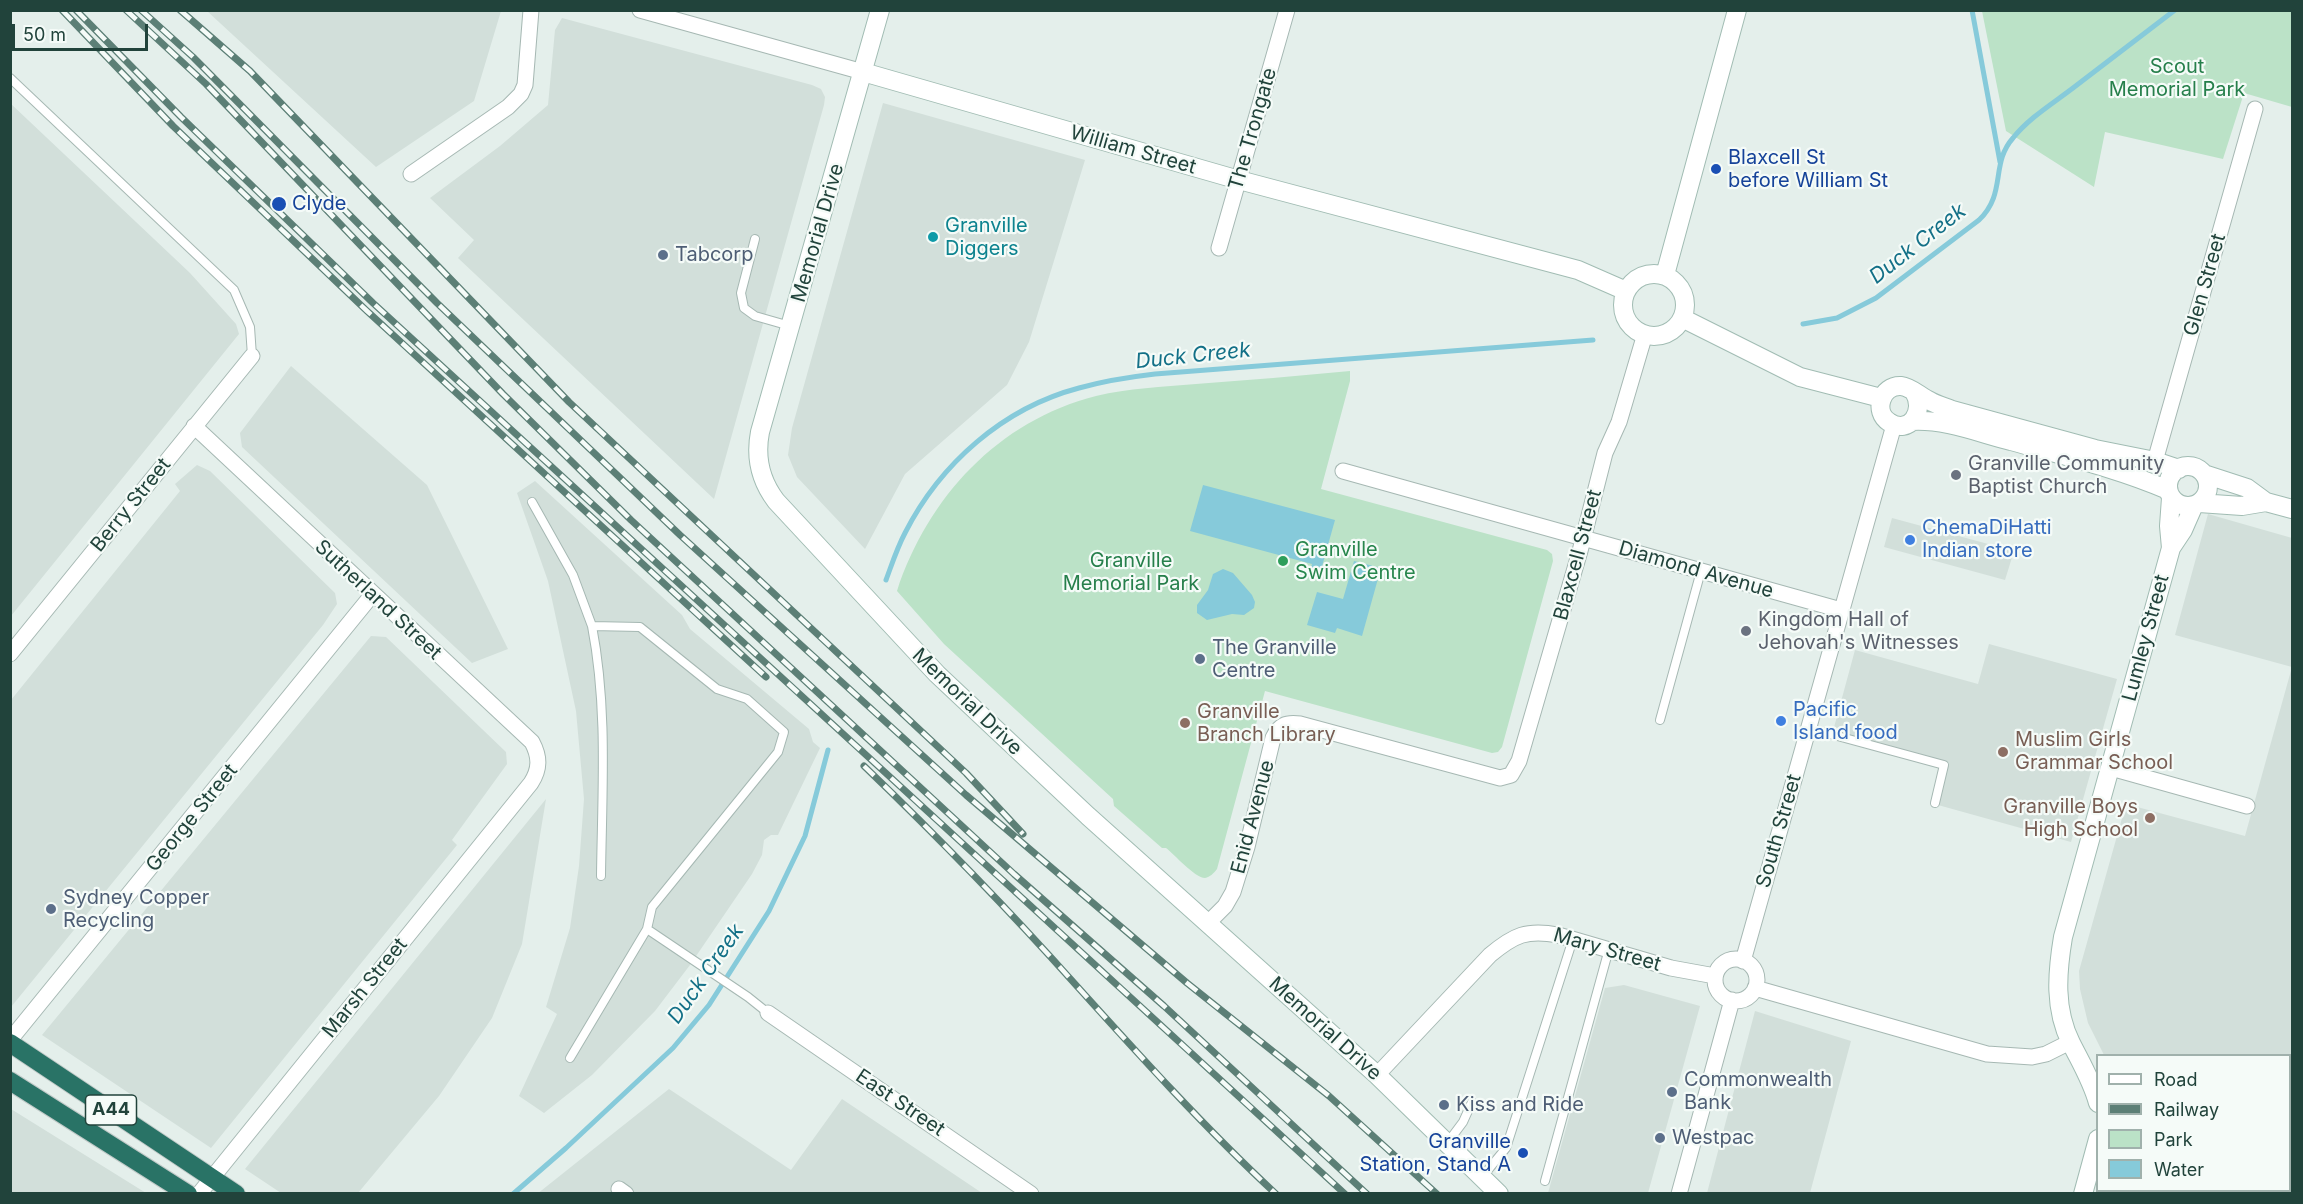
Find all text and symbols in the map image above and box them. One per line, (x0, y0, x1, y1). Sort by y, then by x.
scale bar (15, 12, 152, 50)
text: 50 m (23, 24, 66, 45)
park label: Scout Memorial Park (2109, 55, 2245, 102)
street label: The Trongate (1224, 65, 1282, 193)
street label: William Street (1067, 121, 1199, 179)
place label: Blaxcell St before William St (1728, 146, 1888, 193)
street label: Memorial Drive (787, 161, 849, 305)
marker: Blaxcell St before William St (1709, 162, 1723, 176)
place label: Clyde (292, 192, 346, 216)
marker: Clyde (270, 195, 288, 213)
water label: Duck Creek (1865, 198, 1971, 290)
place label: Granville Diggers (945, 214, 1028, 261)
marker: Granville Diggers (926, 230, 940, 244)
street label: Glen Street (2179, 231, 2231, 339)
place label: Tabcorp (675, 243, 753, 267)
marker: Tabcorp (656, 248, 670, 262)
water label: Duck Creek (1134, 337, 1252, 375)
place label: Granville Community Baptist Church (1968, 452, 2165, 499)
street label: Berry Street (86, 453, 176, 557)
marker: Granville Community Baptist Church (1949, 468, 1963, 482)
street label: Blaxcell Street (1549, 487, 1607, 623)
place label: ChemaDiHatti Indian store (1922, 516, 2052, 563)
marker: ChemaDiHatti Indian store (1903, 533, 1917, 547)
street label: Sutherland Street (310, 535, 446, 665)
street label: Diamond Avenue (1616, 536, 1776, 604)
place label: Granville Swim Centre (1295, 538, 1416, 585)
park label: Granville Memorial Park (1063, 549, 1199, 596)
marker: Granville Swim Centre (1276, 554, 1290, 568)
street label: Lumley Street (2118, 572, 2174, 704)
place label: Kingdom Hall of Jehovah's Witnesses (1758, 608, 1959, 655)
marker: Kingdom Hall of Jehovah's Witnesses (1739, 624, 1753, 638)
place label: The Granville Centre (1212, 636, 1337, 683)
street label: Memorial Drive (907, 644, 1027, 760)
marker: The Granville Centre (1193, 652, 1207, 666)
place label: Pacific Island food (1793, 698, 1898, 745)
place label: Granville Branch Library (1197, 700, 1336, 747)
marker: Pacific Island food (1774, 714, 1788, 728)
marker: Granville Branch Library (1178, 716, 1192, 730)
place label: Muslim Girls Grammar School (2015, 728, 2173, 775)
marker: Muslim Girls Grammar School (1996, 745, 2010, 759)
street label: Enid Avenue (1226, 757, 1280, 877)
street label: George Street (141, 759, 243, 877)
street label: South Street (1751, 771, 1807, 891)
place label: Granville Boys High School (2003, 795, 2138, 842)
marker: Granville Boys High School (2143, 811, 2157, 825)
place label: Sydney Copper Recycling (63, 886, 209, 933)
marker: Sydney Copper Recycling (44, 902, 58, 916)
water label: Duck Creek (663, 919, 749, 1029)
street label: Mary Street (1551, 923, 1663, 977)
street label: Marsh Street (318, 933, 412, 1043)
street label: Memorial Drive (1264, 972, 1386, 1086)
legend (2096, 1054, 2291, 1192)
street label: East Street (851, 1064, 949, 1142)
place label: Commonwealth Bank (1684, 1068, 1832, 1115)
text: Road (2154, 1069, 2197, 1090)
marker: Commonwealth Bank (1665, 1085, 1679, 1099)
place label: Kiss and Ride (1456, 1093, 1584, 1117)
road number: A44 (86, 1095, 136, 1125)
marker: Kiss and Ride (1437, 1098, 1451, 1112)
text: Railway (2154, 1099, 2219, 1120)
place label: Westpac (1672, 1126, 1755, 1150)
text: Park (2154, 1129, 2193, 1150)
place label: Granville Station, Stand A (1360, 1130, 1511, 1177)
marker: Westpac (1653, 1131, 1667, 1145)
marker: Granville Station, Stand A (1516, 1146, 1530, 1160)
text: Water (2154, 1159, 2204, 1180)

